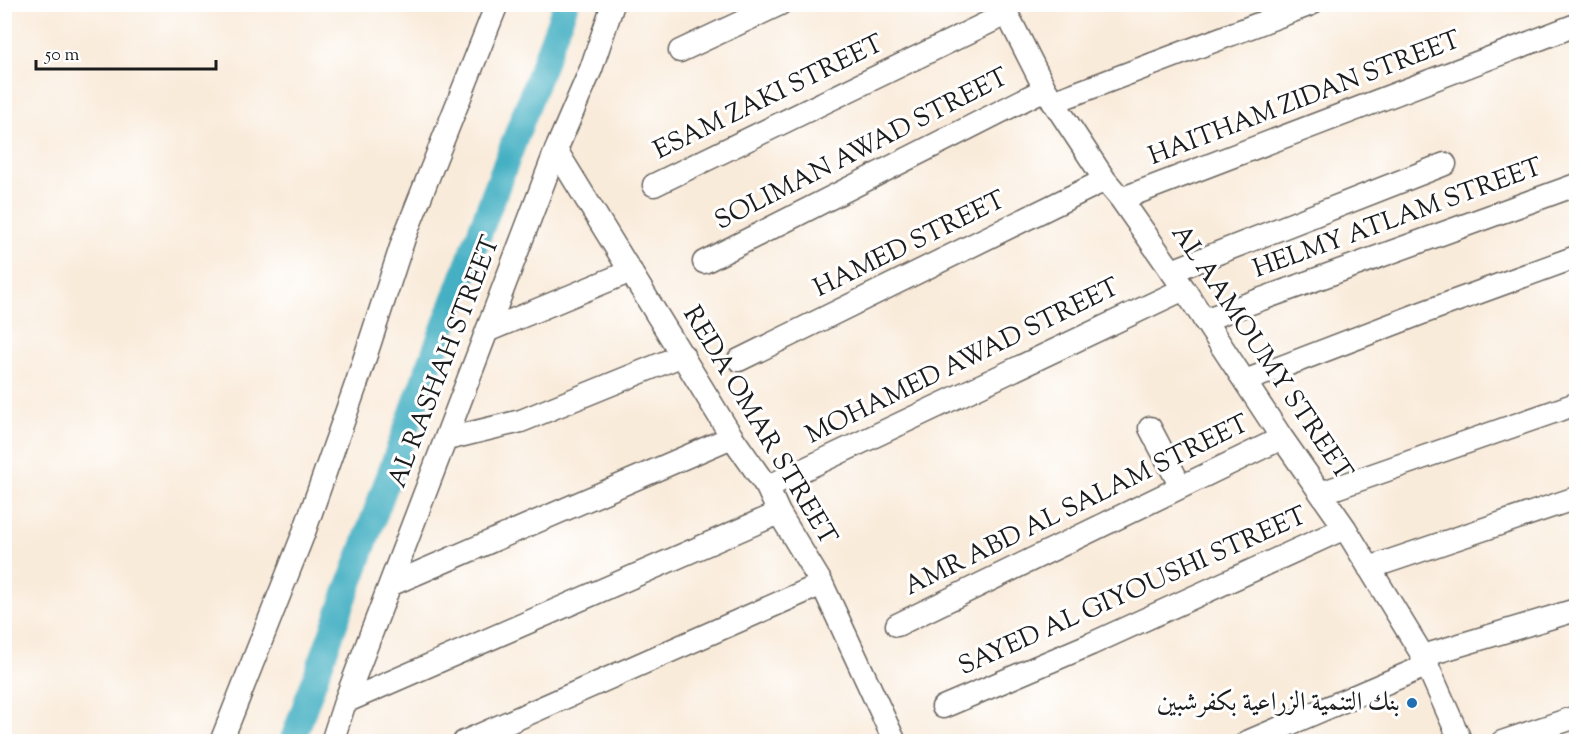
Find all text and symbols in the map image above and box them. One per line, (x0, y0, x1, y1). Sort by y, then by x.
street label: HAITHAM ZIDAN STREET (1144, 22, 1466, 176)
street label: ESAM ZAKI STREET (648, 26, 890, 170)
scale bar (36, 33, 216, 71)
text: 50 m (44, 43, 80, 69)
street label: SOLIMAN AWAD STREET (709, 60, 1015, 240)
street label: HELMY ATLAM STREET (1248, 149, 1548, 289)
street label: HAMED STREET (808, 182, 1012, 308)
street label: AL AAMOUMY STREET (1161, 218, 1361, 488)
street label: AL RASHAH STREET (380, 231, 510, 493)
street label: MOHAMED AWAD STREET (800, 270, 1126, 454)
street label: REDA OMAR STREET (673, 299, 845, 553)
street label: AMR ABD AL SALAM STREET (898, 406, 1256, 606)
street label: SAYED AL GIYOUSHI STREET (953, 498, 1313, 686)
place label: بنك التنمية الزراعية بكفرشبين (1157, 685, 1400, 722)
marker: بنك التنمية الزراعية بكفرشبين (1405, 696, 1419, 710)

